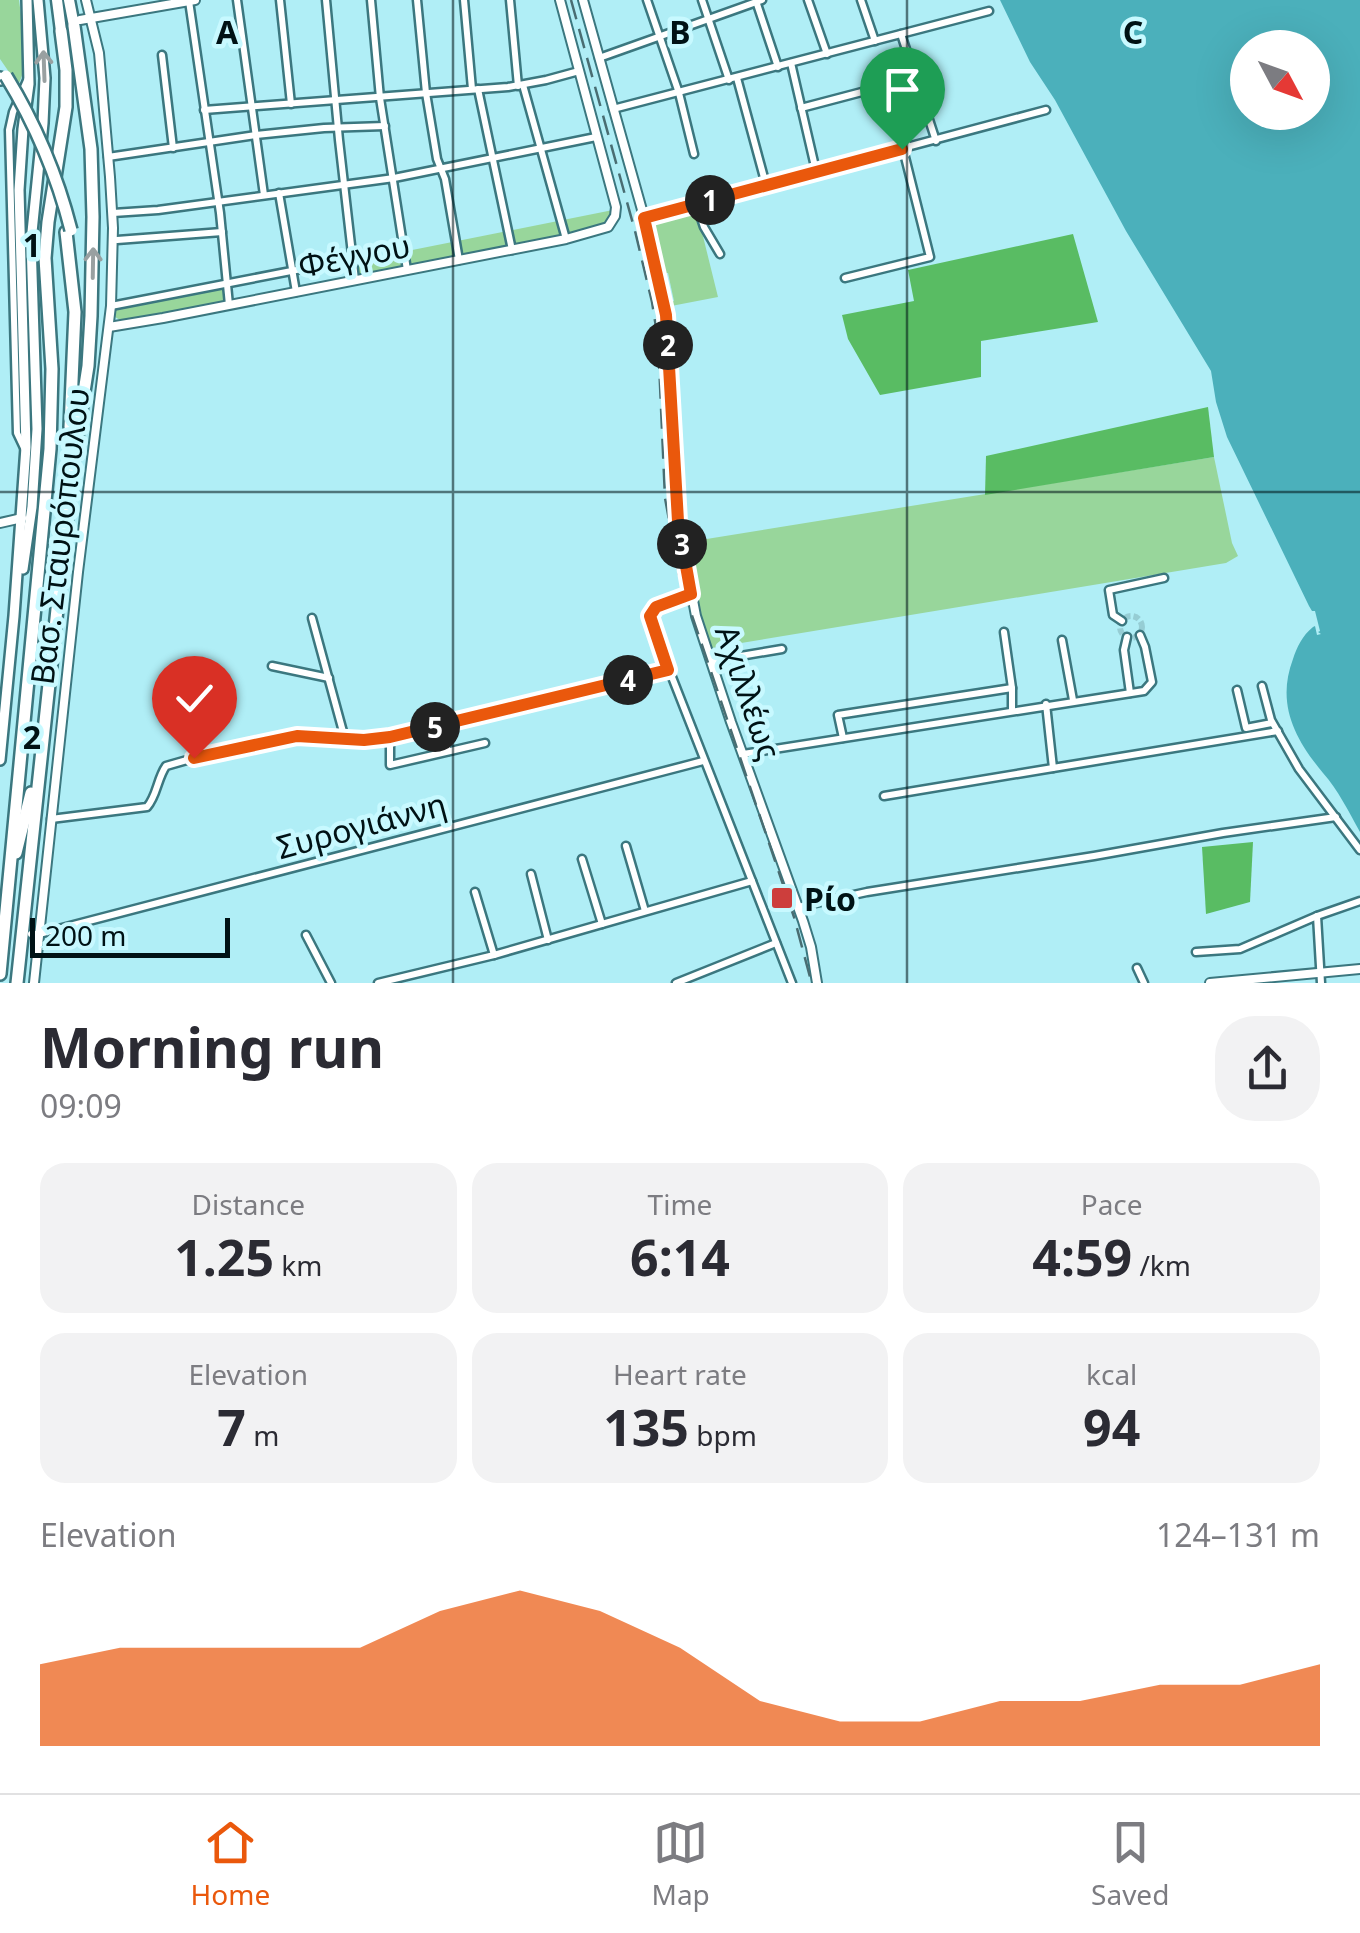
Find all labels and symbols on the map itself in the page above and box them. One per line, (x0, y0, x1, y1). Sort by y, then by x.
text: A (216, 10, 239, 53)
text: B (669, 10, 691, 53)
text: C (1123, 10, 1143, 53)
north arrow (1230, 30, 1330, 130)
pin (860, 47, 945, 150)
one-way arrow (35, 51, 54, 83)
pin: 1 (685, 175, 735, 225)
text: 1 (23, 223, 41, 266)
street label: Φέγγου (294, 223, 414, 287)
one-way arrow (84, 248, 102, 280)
pin: 2 (643, 320, 693, 370)
street label: Βασ. Σταυρόπουλου (19, 385, 99, 687)
pin: 3 (657, 519, 707, 569)
street label: Αχιλλέως (706, 619, 792, 765)
pin: 4 (603, 655, 653, 705)
pin (152, 656, 237, 759)
pin: 5 (410, 702, 460, 752)
text: 2 (23, 715, 41, 758)
street label: Συρογιάννη (271, 782, 451, 868)
place label: Ρίο (804, 877, 856, 920)
marker: Ρίο (769, 885, 795, 911)
scale bar (30, 913, 230, 958)

